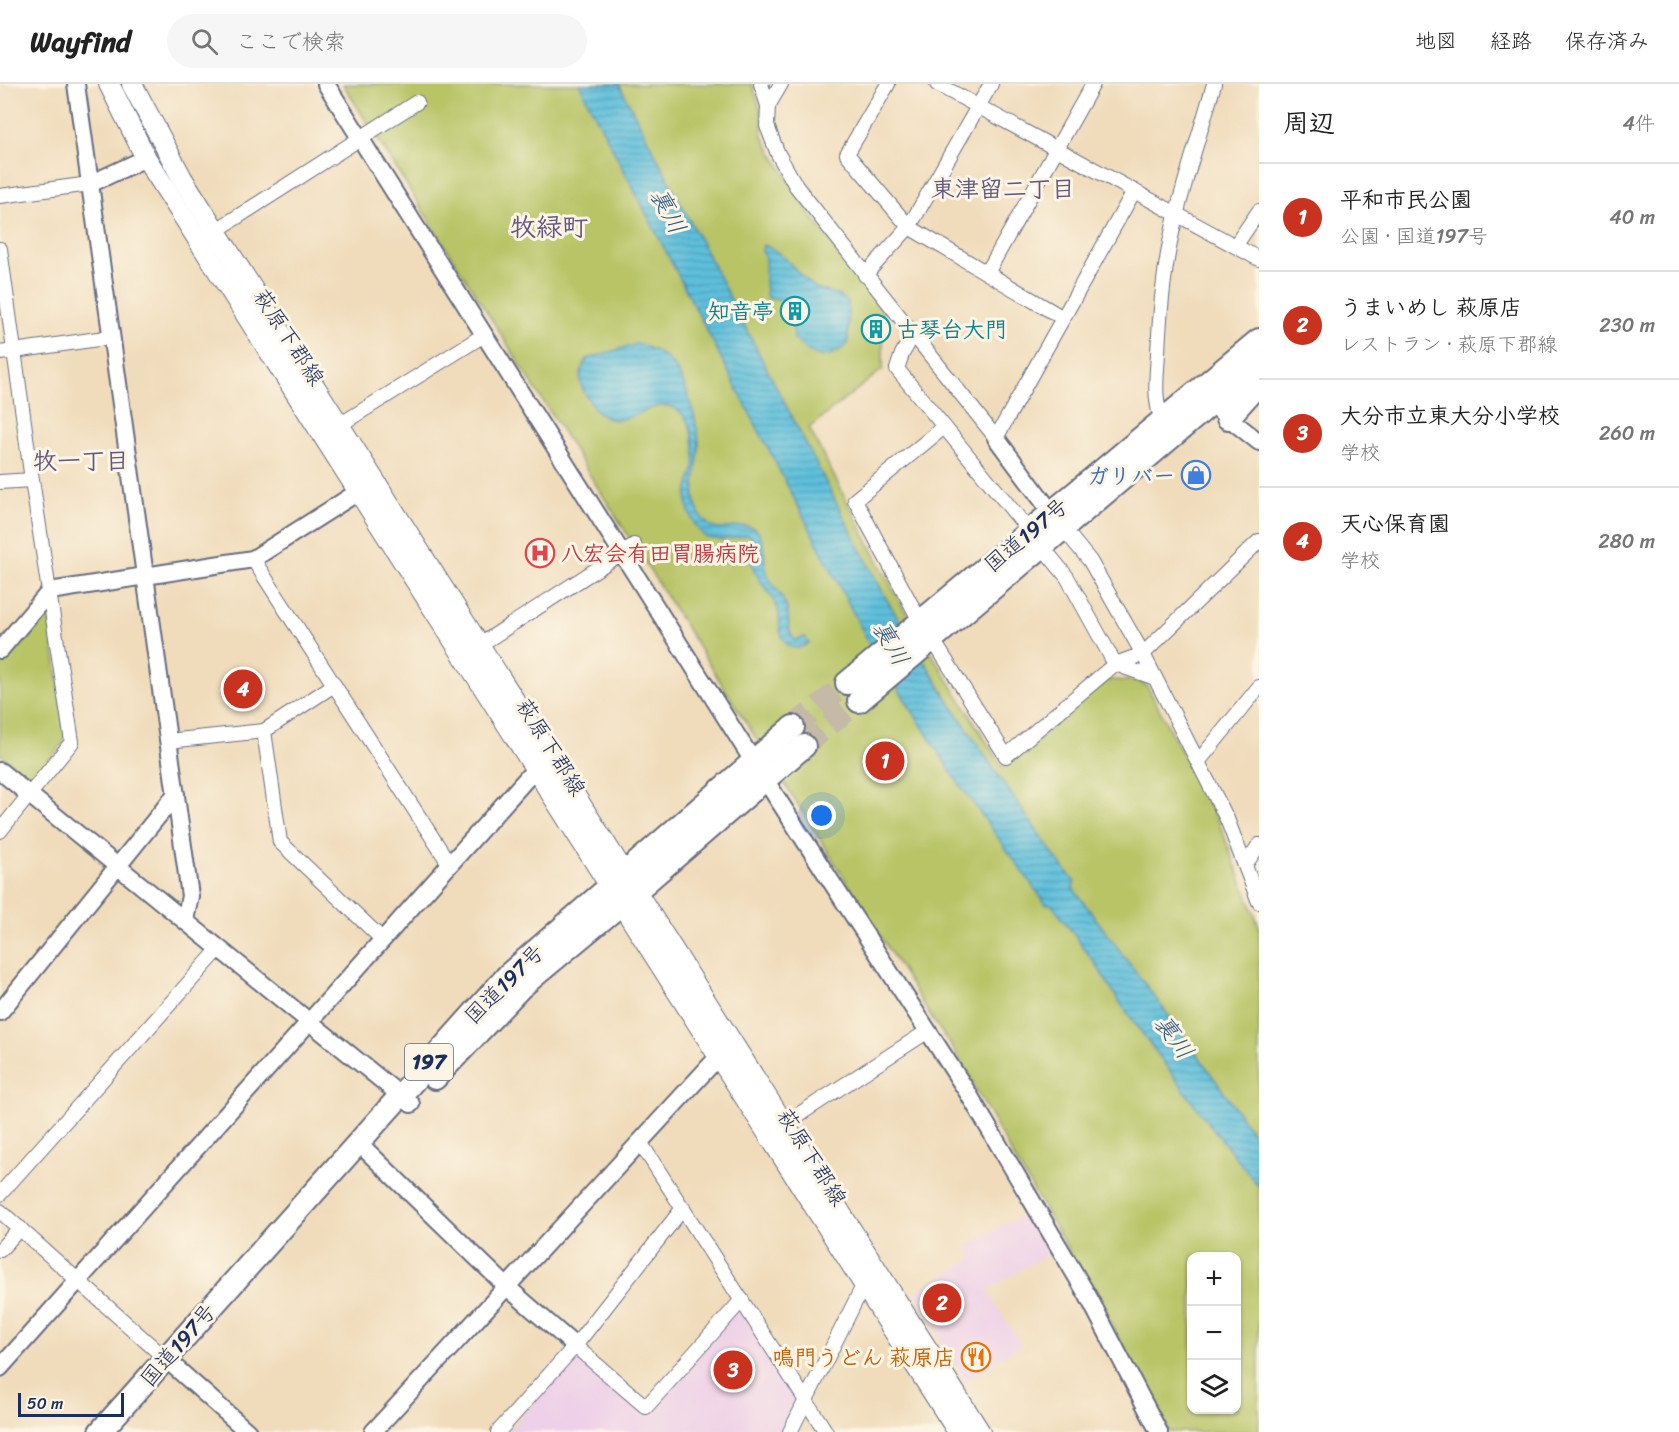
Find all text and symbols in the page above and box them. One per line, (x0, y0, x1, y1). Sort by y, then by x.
search box (167, 14, 587, 68)
text: Wayfind (30, 17, 131, 66)
text: ここで検索 (236, 22, 346, 61)
text: 地図 (1415, 22, 1457, 60)
text: 経路 (1490, 22, 1532, 60)
text: 保存済み (1565, 22, 1649, 60)
icon: search (188, 25, 221, 58)
text: 周辺 (1283, 100, 1335, 146)
text: 4件 (1623, 106, 1655, 141)
district label: 東津留二丁目 (931, 168, 1075, 210)
water label: 裏川 (638, 180, 698, 242)
text: 平和市民公園 (1340, 180, 1472, 219)
text: 1 (1298, 200, 1307, 235)
text: 40 m (1609, 200, 1655, 235)
district label: 牧緑町 (510, 204, 588, 250)
text: 公園 · 国道197号 (1340, 219, 1488, 254)
street label: 萩原下郡線 (243, 280, 335, 394)
text: うまいめし 萩原店 (1340, 288, 1522, 327)
place label: 知音亭 (708, 292, 774, 331)
building icon: 知音亭 (779, 295, 811, 327)
text: 2 (1297, 308, 1308, 343)
text: 230 m (1599, 308, 1655, 343)
place label: 古琴台大門 (897, 310, 1007, 349)
building icon: 古琴台大門 (860, 313, 892, 345)
text: レストラン · 萩原下郡線 (1340, 327, 1557, 362)
text: 大分市立東大分小学校 (1340, 396, 1560, 435)
text: 3 (1297, 416, 1308, 451)
text: 260 m (1599, 416, 1655, 451)
text: 学校 (1340, 435, 1380, 470)
district label: 牧一丁目 (33, 440, 129, 482)
place label: ガリバー (1087, 456, 1175, 495)
shop icon: ガリバー (1180, 459, 1212, 491)
street label: 国道197号 (975, 487, 1077, 583)
text: 天心保育園 (1340, 504, 1450, 543)
text: 4 (1296, 524, 1309, 559)
text: 280 m (1598, 524, 1655, 559)
place label: 八宏会有田胃腸病院 (561, 534, 759, 573)
hospital icon: 八宏会有田胃腸病院 (524, 537, 556, 569)
text: 学校 (1340, 543, 1380, 578)
water label: 裏川 (861, 612, 921, 674)
pin: 4 (224, 666, 262, 712)
street label: 萩原下郡線 (505, 690, 597, 804)
pin: 1 (866, 738, 904, 784)
your location (807, 801, 836, 830)
street label: 国道197号 (454, 934, 554, 1034)
water label: 裏川 (1143, 1005, 1205, 1069)
road number: 197 (405, 1044, 453, 1080)
street label: 萩原下郡線 (766, 1100, 858, 1214)
map controls (1187, 1252, 1241, 1414)
button: + (1187, 1252, 1241, 1306)
pin: 2 (922, 1280, 962, 1326)
street label: 国道197号 (130, 1294, 226, 1396)
button: − (1187, 1306, 1241, 1360)
place label: 鳴門うどん 萩原店 (772, 1338, 955, 1377)
restaurant icon: 鳴門うどん 萩原店 (960, 1341, 992, 1373)
pin: 3 (714, 1348, 752, 1392)
button: layers (1187, 1360, 1241, 1414)
text: 50 m (27, 1389, 63, 1418)
scale bar (18, 1390, 124, 1418)

